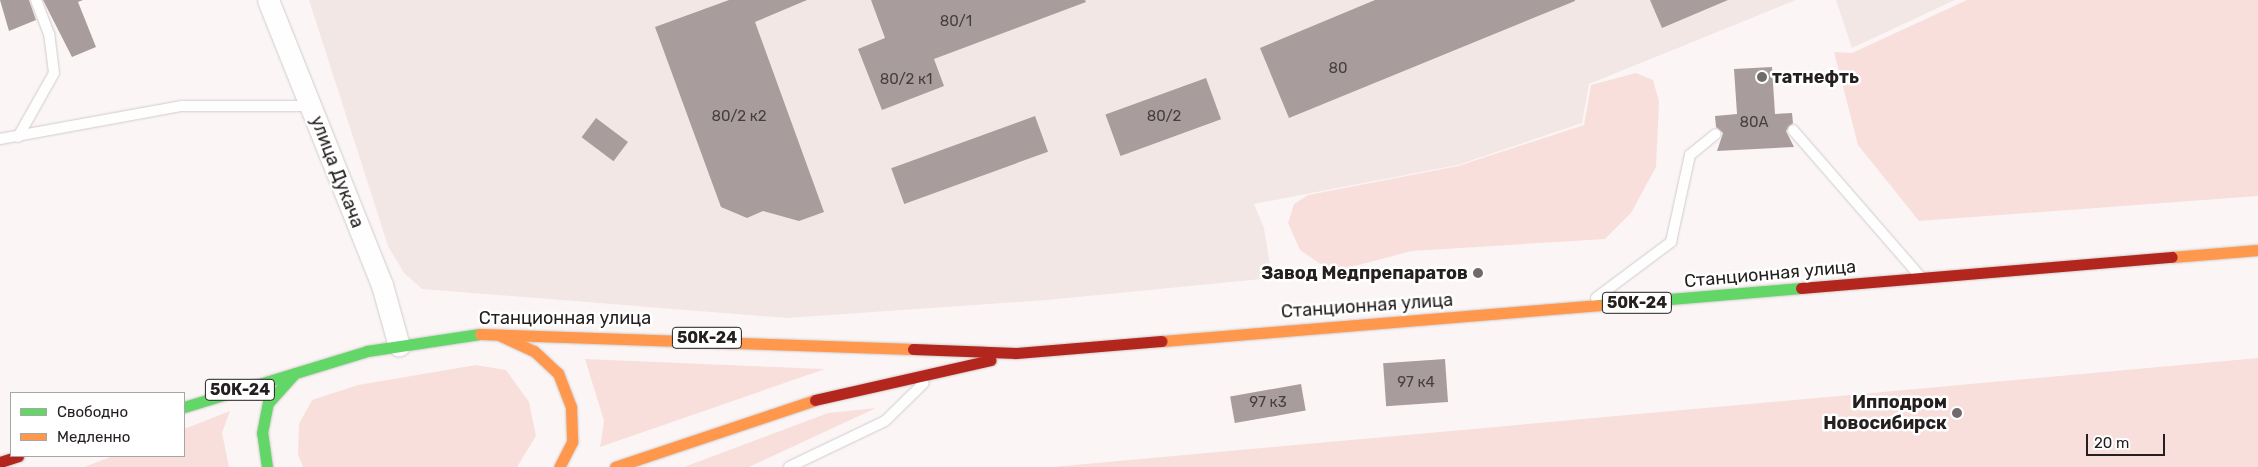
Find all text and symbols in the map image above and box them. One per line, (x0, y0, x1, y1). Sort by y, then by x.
house number: 80/1 (940, 13, 972, 31)
house number: 80 (1328, 60, 1348, 78)
place label: татнефть (1772, 66, 1859, 88)
house number: 80/2 к1 (880, 71, 932, 89)
marker: татнефть (1756, 71, 1768, 83)
house number: 80/2 к2 (711, 108, 767, 126)
house number: 80/2 (1147, 108, 1181, 126)
street label: улица Дукача (306, 113, 368, 231)
house number: 80А (1739, 114, 1769, 132)
street label: Станционная улица (1683, 256, 1857, 292)
place label: Завод Медпрепаратов (1261, 262, 1468, 284)
marker: Завод Медпрепаратов (1472, 267, 1484, 279)
street label: Станционная улица (1280, 289, 1454, 323)
road number: 50К-24 (1601, 290, 1673, 316)
street label: Станционная улица (479, 307, 651, 329)
road number: 50К-24 (671, 324, 743, 352)
house number: 97 к4 (1397, 374, 1435, 392)
road number: 50К-24 (204, 376, 276, 404)
legend (10, 392, 185, 457)
place label: Ипподром Новосибирск (1823, 392, 1947, 434)
house number: 97 к3 (1249, 394, 1287, 412)
text: Свободно (57, 403, 128, 421)
marker: Ипподром Новосибирск (1951, 407, 1963, 419)
scale bar (2088, 424, 2167, 456)
text: Медленно (57, 428, 130, 446)
text: 20 m (2094, 434, 2129, 452)

